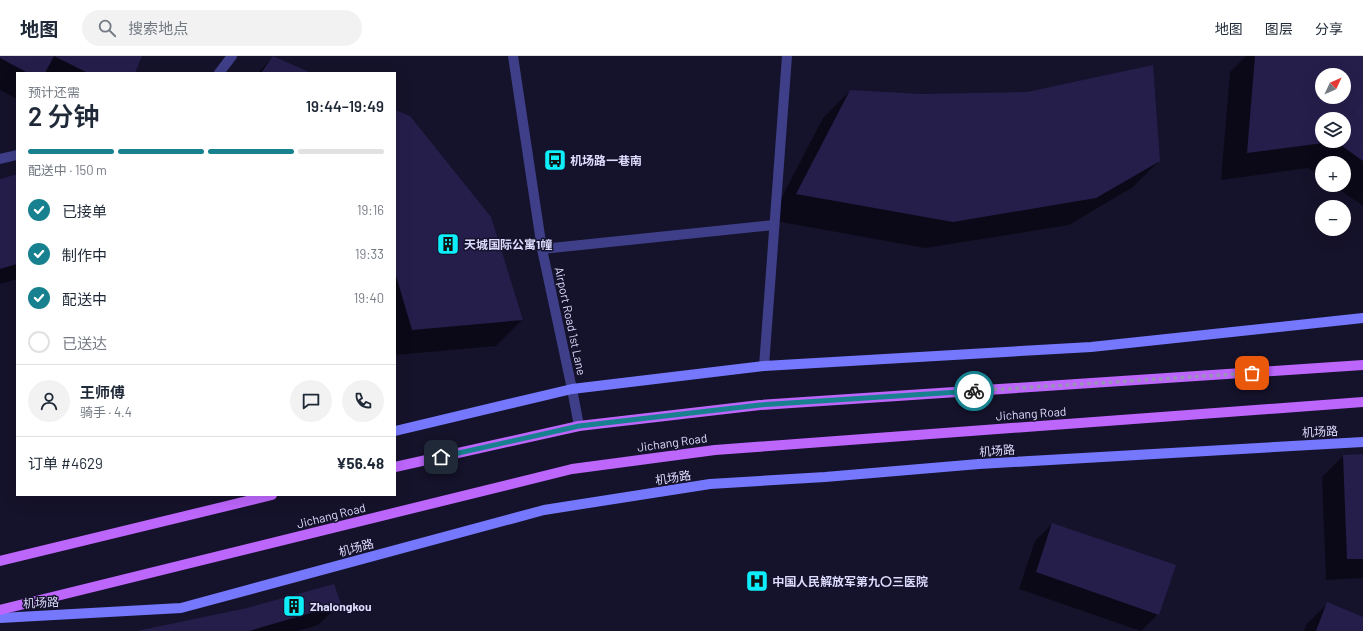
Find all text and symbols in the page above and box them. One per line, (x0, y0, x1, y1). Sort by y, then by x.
search box (82, 10, 362, 46)
text: 地图 (20, 17, 58, 40)
icon: search (96, 17, 118, 39)
text: 搜索地点 (128, 19, 188, 37)
text: 地图 (1215, 20, 1243, 37)
text: 图层 (1265, 20, 1293, 37)
text: 分享 (1315, 20, 1343, 37)
north arrow (1315, 68, 1351, 104)
map controls (1315, 68, 1351, 236)
text: 预计还需 (28, 84, 80, 100)
text: 19:44–19:49 (306, 97, 384, 115)
text: 2 分钟 (28, 100, 100, 131)
button: layers (1315, 112, 1351, 148)
bus stop icon: 机场路一巷南 (542, 147, 568, 173)
place label: 机场路一巷南 (570, 153, 642, 167)
button: + (1315, 156, 1351, 192)
text: 配送中 · 150 m (28, 162, 107, 178)
icon: check (28, 199, 50, 221)
button: − (1315, 200, 1351, 236)
text: 已接单 (62, 202, 107, 220)
text: 19:16 (357, 202, 384, 218)
building icon: 天城国际公寓1幢 (435, 231, 461, 257)
place label: 天城国际公寓1幢 (464, 237, 552, 251)
icon: check (28, 243, 50, 265)
text: 制作中 (62, 246, 107, 264)
text: 19:33 (355, 246, 384, 262)
street label: Airport Road 1st Lane (553, 266, 589, 376)
icon: check (28, 287, 50, 309)
text: 配送中 (62, 290, 107, 308)
text: 19:40 (354, 290, 384, 306)
text: 已送达 (62, 334, 107, 352)
pin (1235, 356, 1269, 390)
icon: bag (1241, 362, 1263, 384)
courier (954, 371, 994, 411)
button: person (28, 380, 70, 422)
button: chat (290, 380, 332, 422)
button: phone (342, 380, 384, 422)
icon: bike (963, 380, 985, 402)
text: 王师傅 (80, 383, 125, 401)
text: 骑手 · 4.4 (80, 404, 132, 420)
street label: Jichang Road (995, 404, 1067, 422)
street label: 机场路 (1302, 423, 1338, 439)
street label: Jichang Road (636, 430, 708, 454)
pin (424, 440, 458, 474)
street label: 机场路 (979, 442, 1015, 458)
icon: home (430, 446, 452, 468)
text: 订单 #4629 (28, 454, 103, 472)
text: ¥56.48 (336, 454, 384, 472)
street label: 机场路 (654, 467, 692, 487)
street label: Jichang Road (295, 500, 367, 530)
street label: 机场路 (337, 536, 375, 558)
hospital icon: 中国人民解放军第九〇三医院 (744, 568, 770, 594)
place label: 中国人民解放军第九〇三医院 (772, 574, 928, 588)
building icon: Zhalongkou (281, 593, 307, 619)
street label: 机场路 (23, 594, 59, 610)
place label: Zhalongkou (310, 599, 372, 613)

